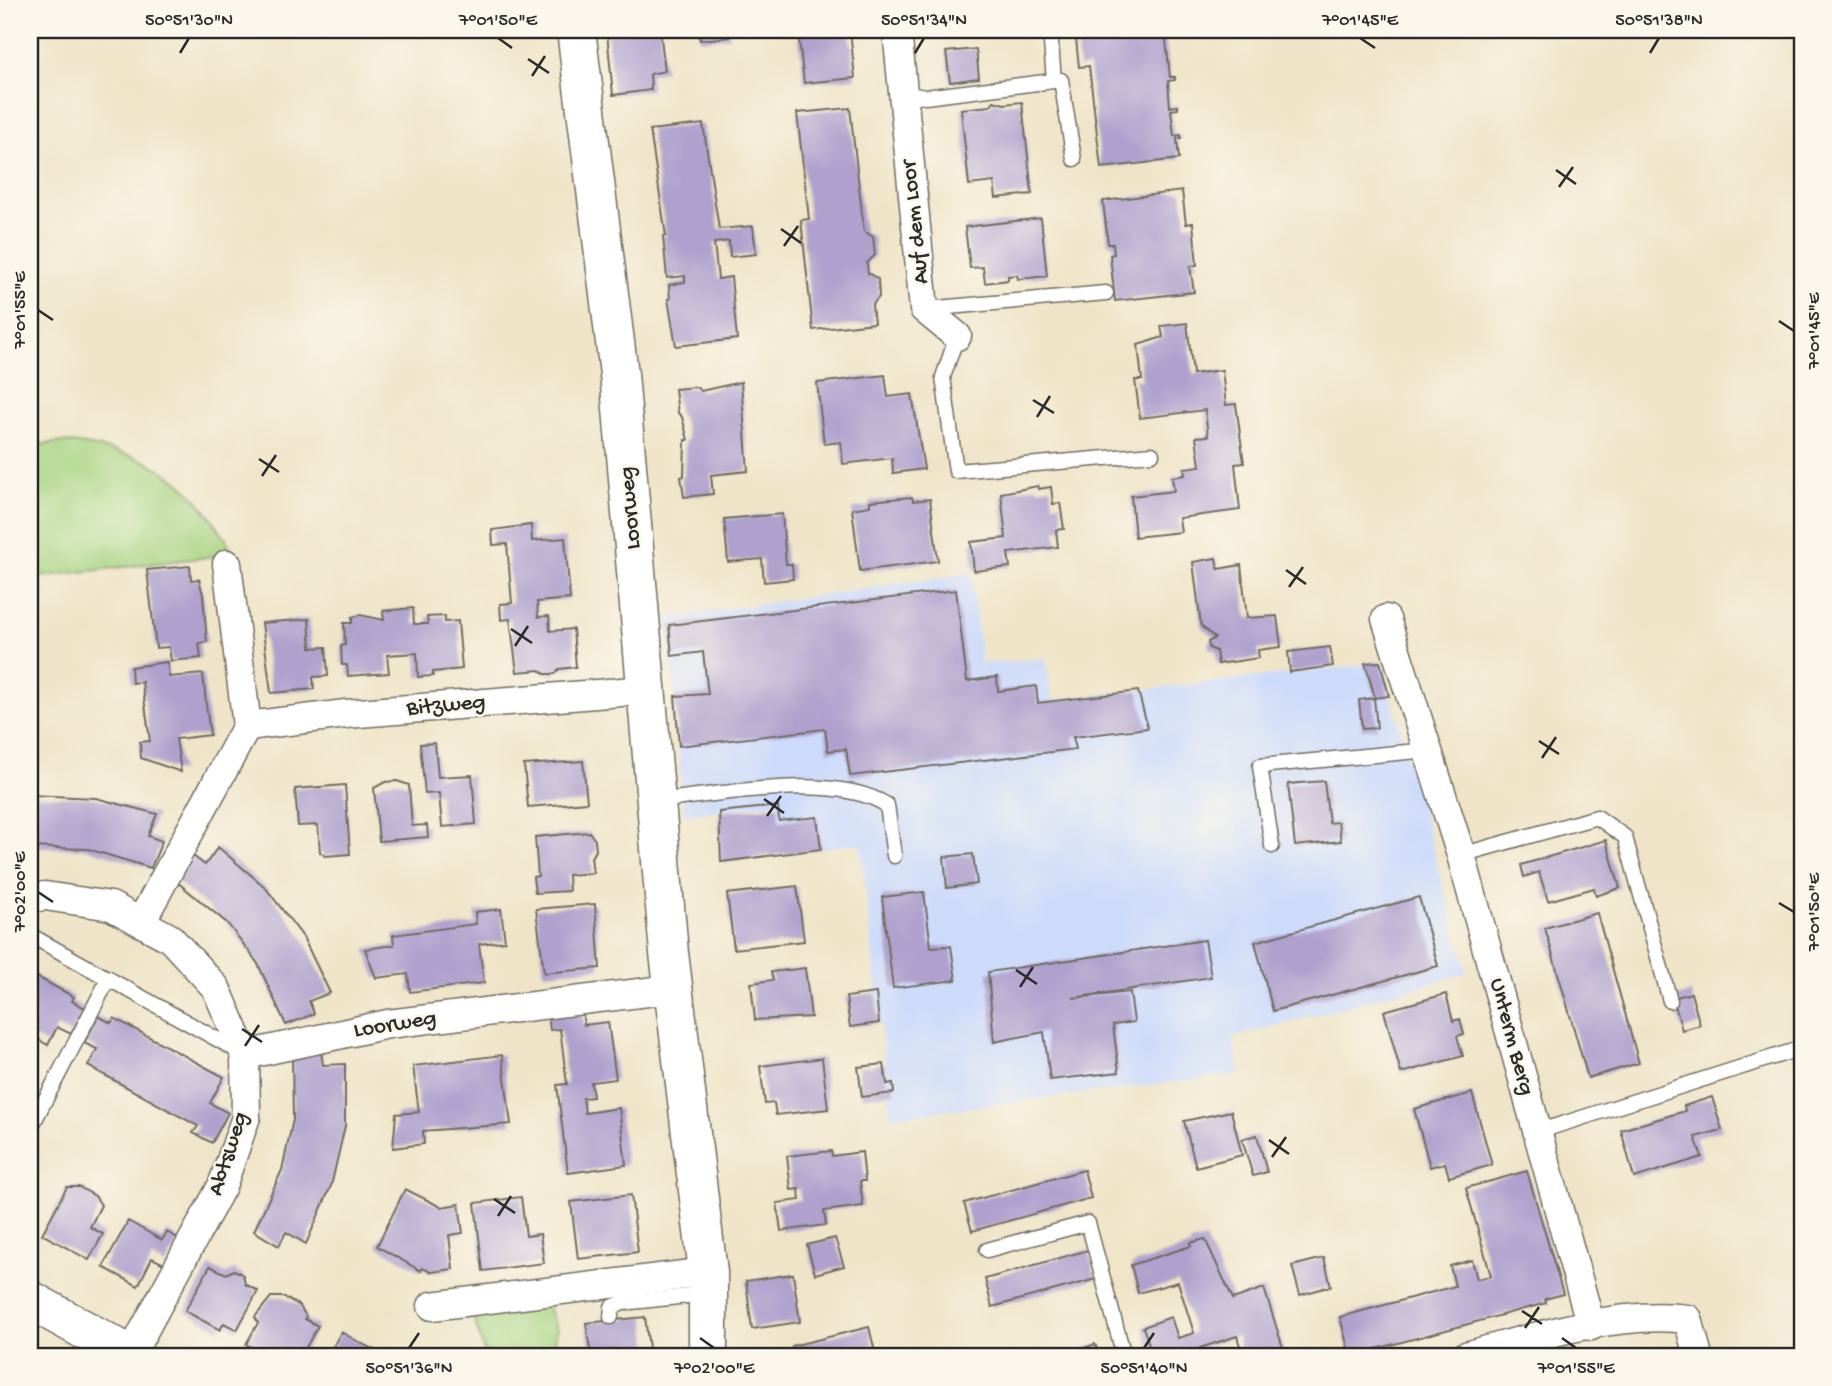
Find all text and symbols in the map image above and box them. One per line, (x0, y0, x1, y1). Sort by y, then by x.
text: 50°51'30"N (145, 11, 233, 32)
text: 7°01'50"E (458, 11, 538, 32)
text: 50°51'34"N (881, 11, 967, 32)
text: 7°01'45"E (1321, 11, 1399, 32)
text: 50°51'38"N (1615, 11, 1703, 32)
street label: Auf dem Loor (896, 157, 936, 285)
text: 7°01'55"E (11, 271, 32, 350)
text: 7°01'45"E (1805, 292, 1826, 370)
street label: Loorweg (614, 465, 648, 551)
street label: Bitzweg (404, 689, 487, 723)
text: 7°02'00"E (11, 851, 32, 933)
text: 7°01'50"E (1805, 872, 1826, 952)
street label: Unterm Berg (1482, 975, 1540, 1099)
street label: Loorweg (352, 1005, 438, 1045)
street label: Abtsweg (203, 1109, 255, 1199)
text: 50°51'36"N (366, 1359, 452, 1380)
text: 7°02'00"E (673, 1359, 755, 1380)
text: 50°51'40"N (1100, 1359, 1188, 1380)
text: 7°01'55"E (1536, 1359, 1615, 1380)

